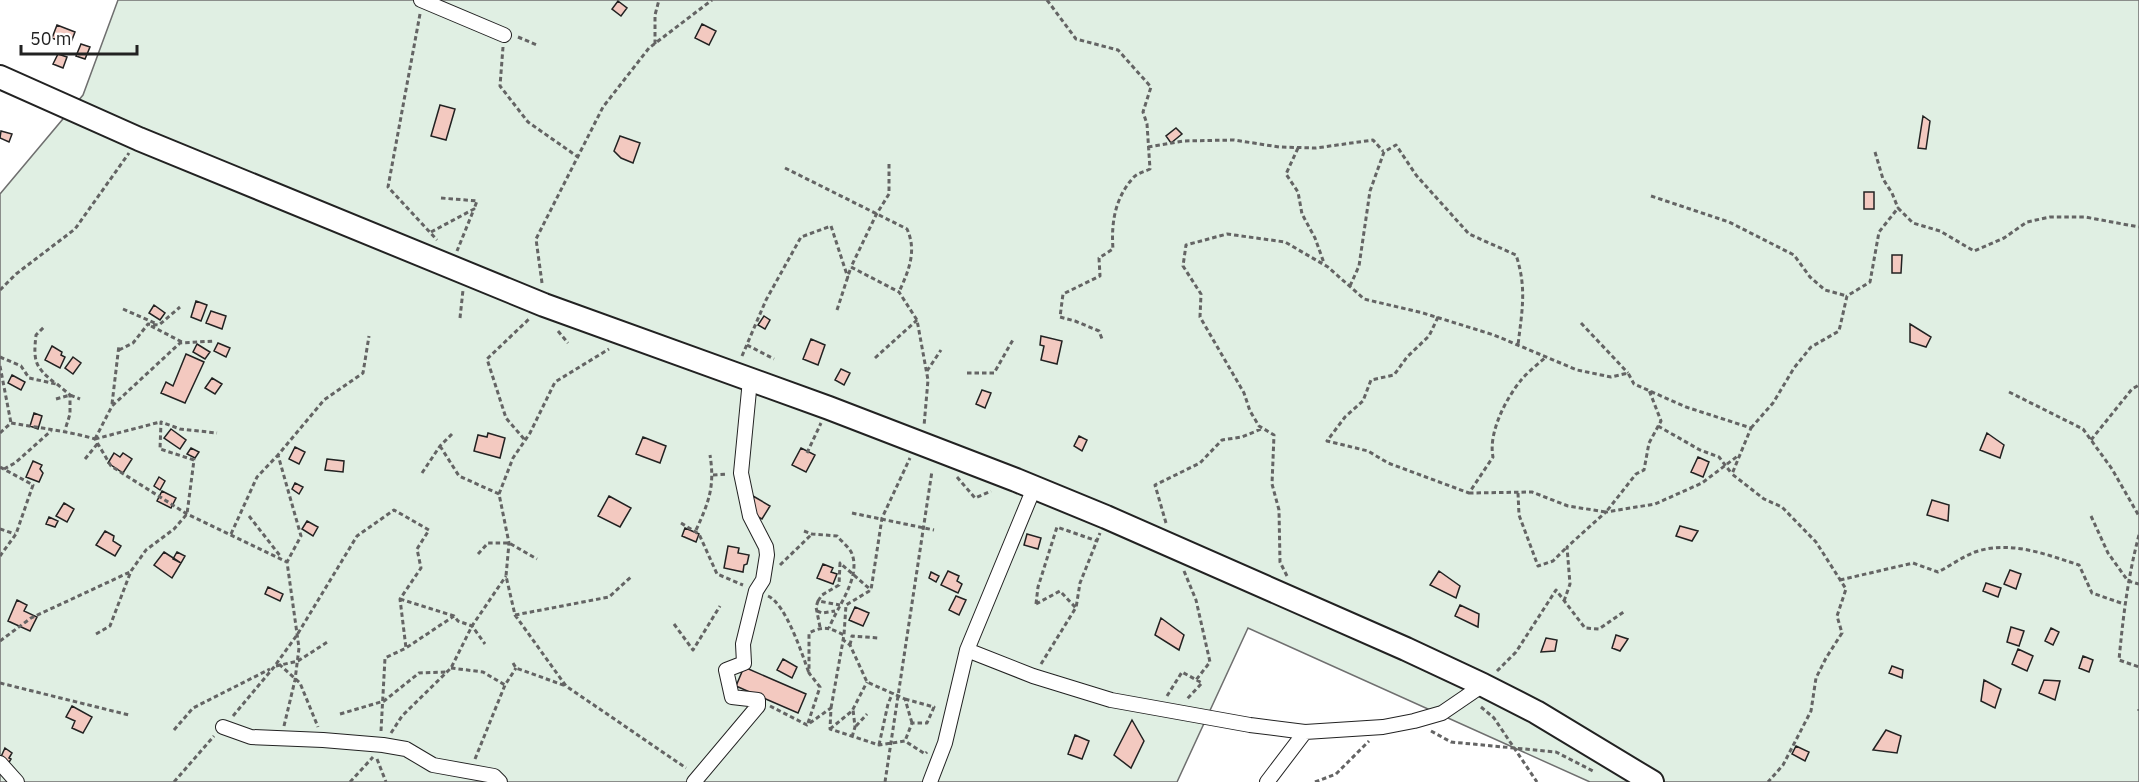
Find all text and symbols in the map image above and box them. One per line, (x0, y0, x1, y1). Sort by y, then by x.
scale bar (21, 18, 136, 56)
text: 50 m (30, 27, 72, 50)

